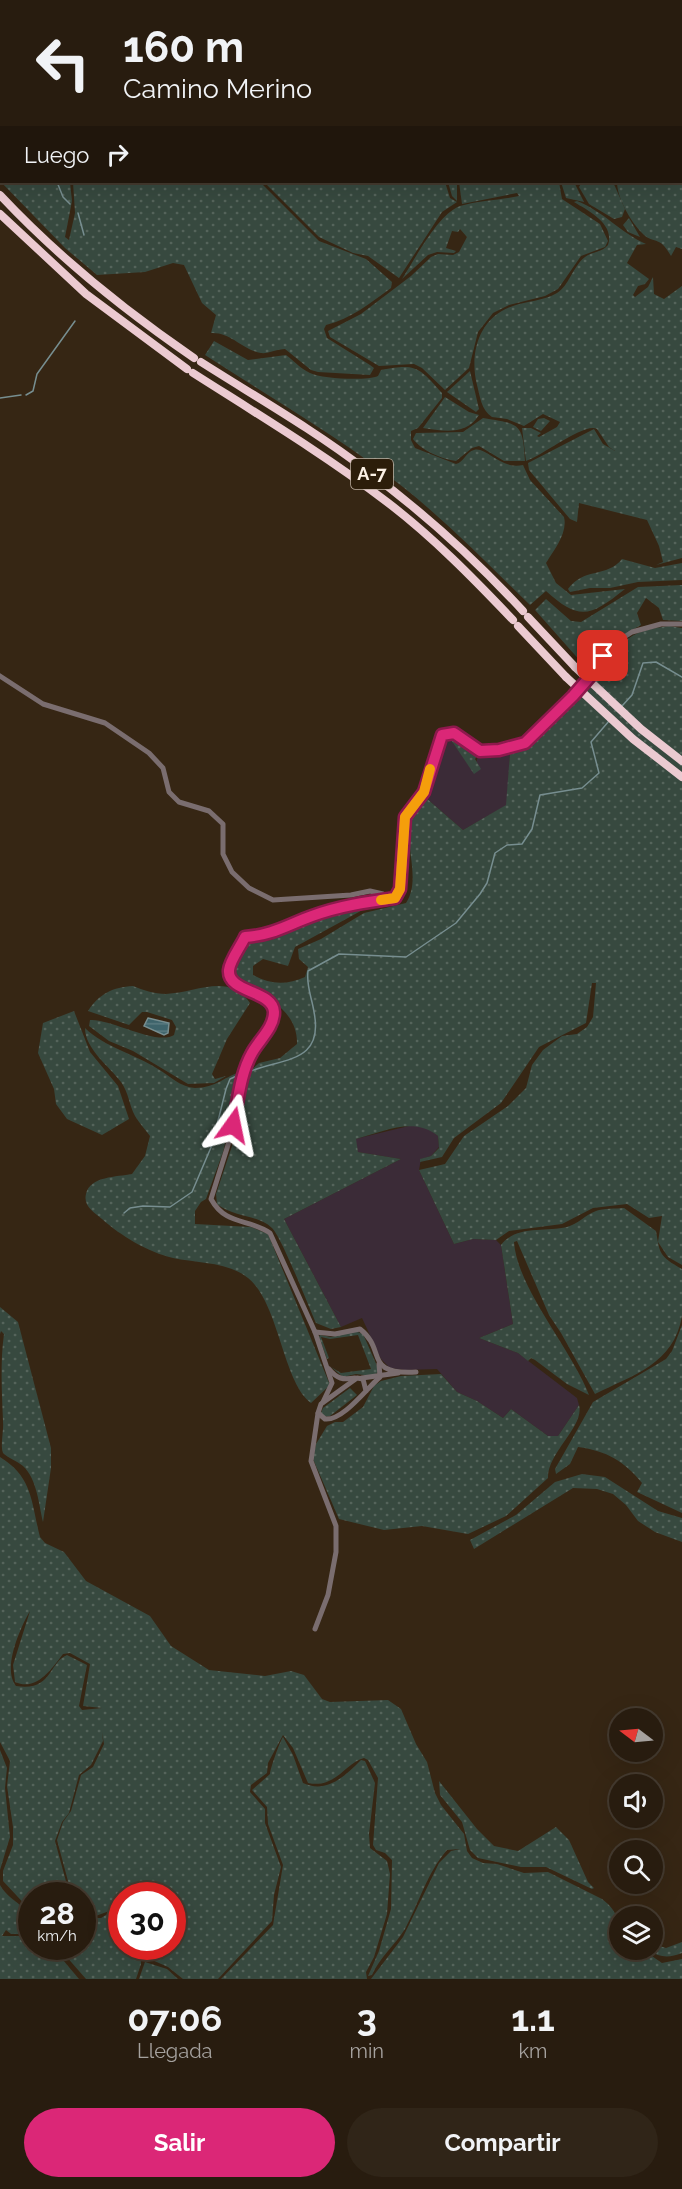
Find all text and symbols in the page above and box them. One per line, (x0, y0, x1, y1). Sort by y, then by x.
text: 160 m (123, 23, 244, 72)
icon: left (24, 24, 102, 102)
text: Camino Merino (123, 73, 312, 104)
icon: right (101, 138, 134, 171)
text: Luego (24, 142, 89, 168)
road number: A-7 (351, 459, 393, 489)
pin (577, 630, 628, 681)
icon: arrive (586, 639, 619, 672)
position arrow (201, 1093, 265, 1157)
north arrow (609, 1708, 663, 1762)
map controls (609, 1708, 663, 1960)
button: sound (609, 1774, 663, 1828)
button: search (609, 1840, 663, 1894)
speed limit sign: 30 (108, 1882, 186, 1960)
text: 28 (39, 1896, 75, 1931)
button: layers (609, 1906, 663, 1960)
text: km/h (37, 1927, 77, 1945)
text: 07:06 (127, 1997, 222, 2039)
text: 3 (357, 1997, 377, 2039)
text: 1.1 (511, 1997, 555, 2039)
text: Llegada (137, 2039, 212, 2063)
text: min (350, 2039, 384, 2063)
text: km (518, 2039, 547, 2063)
button: Salir (24, 2108, 335, 2177)
button: Compartir (347, 2108, 658, 2177)

